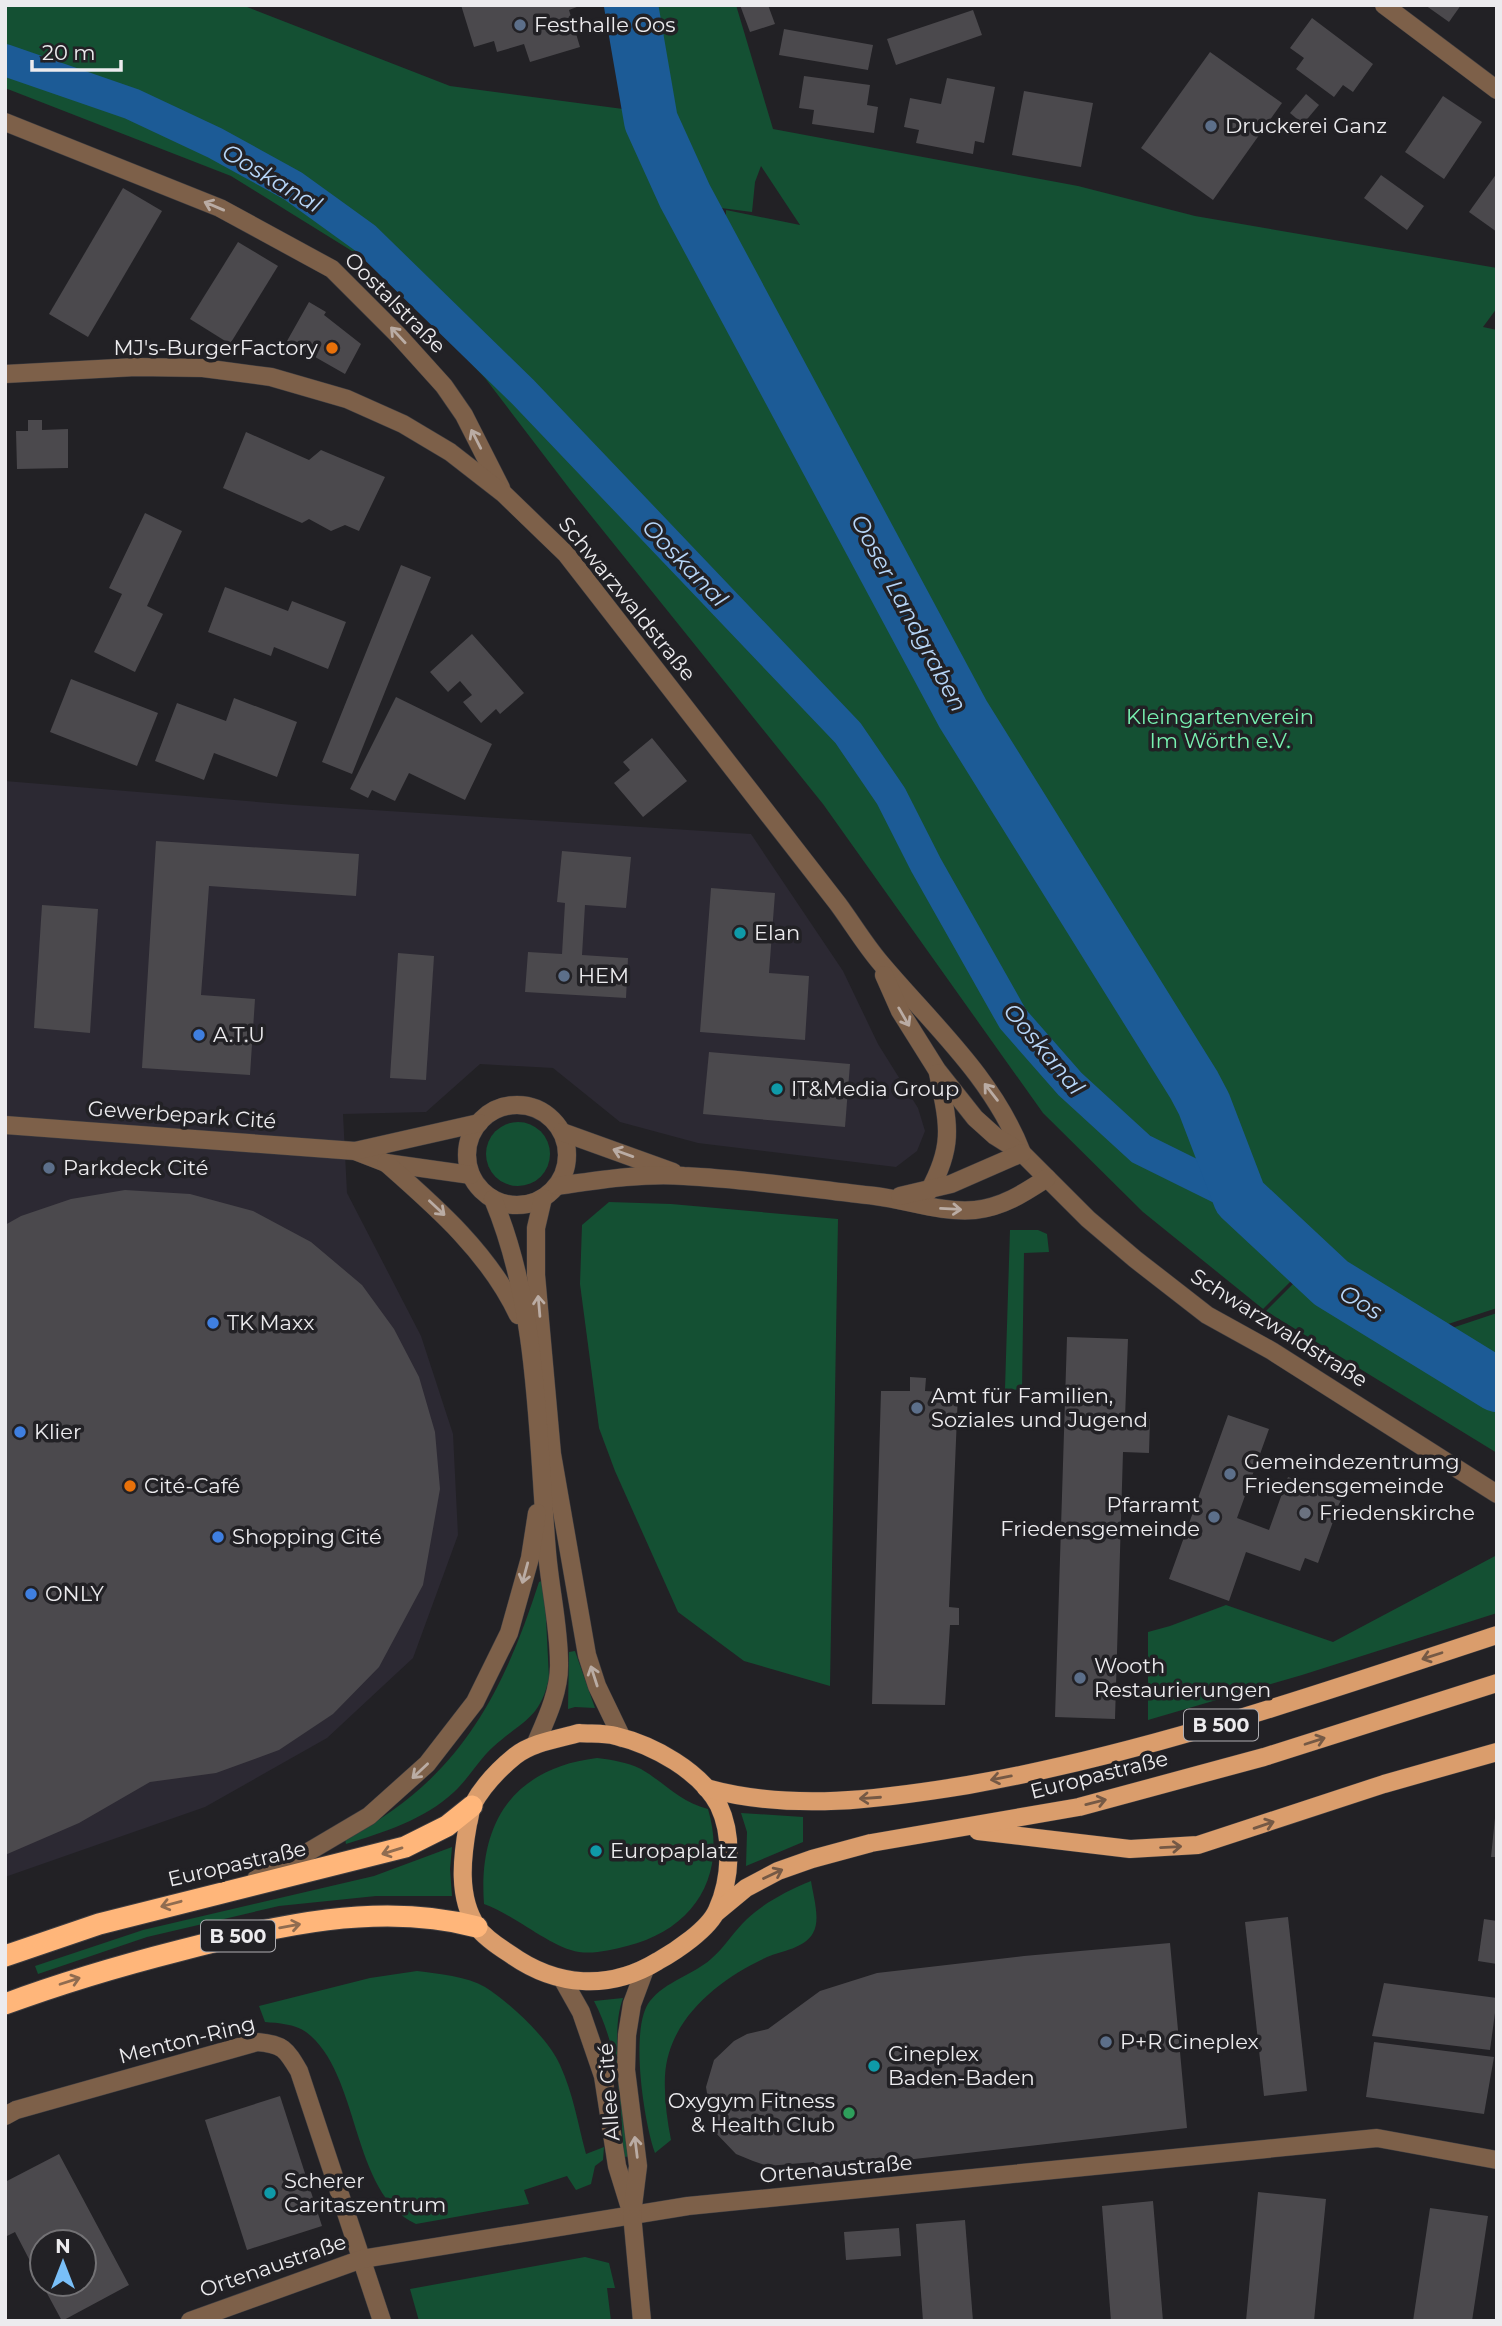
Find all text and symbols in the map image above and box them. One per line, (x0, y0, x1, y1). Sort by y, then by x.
place label: Festhalle Oos (534, 12, 675, 37)
marker: Festhalle Oos (512, 17, 528, 33)
scale bar (32, 28, 121, 72)
text: 20 m (42, 40, 96, 65)
place label: Druckerei Ganz (1225, 113, 1387, 138)
marker: Druckerei Ganz (1203, 118, 1219, 134)
water label: Ooskanal (217, 137, 327, 219)
one-way arrow (204, 199, 225, 212)
street label: Oostalstraße (340, 247, 451, 358)
one-way arrow (390, 327, 407, 345)
place label: MJ's-BurgerFactory (113, 335, 319, 360)
marker: MJ's-BurgerFactory (324, 340, 340, 356)
one-way arrow (469, 429, 482, 450)
water label: Ooser Landgraben (845, 510, 973, 716)
street label: Schwarzwaldstraße (554, 512, 701, 686)
water label: Ooskanal (636, 513, 734, 613)
park label: Kleingartenverein Im Wörth e.V. (1126, 704, 1314, 753)
place label: Elan (754, 920, 800, 945)
marker: Elan (732, 925, 748, 941)
place label: HEM (578, 963, 629, 988)
marker: HEM (556, 968, 572, 984)
water label: Ooskanal (998, 997, 1091, 1101)
one-way arrow (897, 1006, 911, 1026)
place label: A.T.U (213, 1022, 265, 1047)
marker: A.T.U (191, 1027, 207, 1043)
place label: IT&Media Group (791, 1076, 959, 1101)
marker: IT&Media Group (769, 1081, 785, 1097)
one-way arrow (983, 1084, 998, 1102)
street label: Gewerbepark Cité (87, 1095, 277, 1134)
one-way arrow (612, 1146, 634, 1158)
place label: Parkdeck Cité (63, 1155, 208, 1180)
marker: Parkdeck Cité (41, 1160, 57, 1176)
one-way arrow (428, 1200, 445, 1217)
one-way arrow (940, 1202, 963, 1215)
street label: Schwarzwaldstraße (1186, 1263, 1372, 1392)
water label: Oos (1335, 1278, 1387, 1326)
one-way arrow (532, 1296, 545, 1318)
place label: TK Maxx (227, 1310, 314, 1335)
marker: TK Maxx (205, 1315, 221, 1331)
place label: Amt für Familien, Soziales und Jugend (931, 1383, 1148, 1432)
marker: Amt für Familien, Soziales und Jugend (909, 1400, 925, 1416)
place label: Klier (34, 1419, 81, 1444)
marker: Klier (12, 1424, 28, 1440)
place label: Gemeindezentrumg Friedensgemeinde (1244, 1449, 1460, 1498)
marker: Gemeindezentrumg Friedensgemeinde (1222, 1466, 1238, 1482)
place label: Cité-Café (144, 1473, 240, 1498)
marker: Cité-Café (122, 1478, 138, 1494)
place label: Pfarramt Friedensgemeinde (1000, 1492, 1200, 1541)
place label: Friedenskirche (1319, 1500, 1475, 1525)
marker: Friedenskirche (1297, 1505, 1313, 1521)
marker: Pfarramt Friedensgemeinde (1206, 1509, 1222, 1525)
place label: Shopping Cité (232, 1524, 382, 1549)
marker: Shopping Cité (210, 1529, 226, 1545)
one-way arrow (518, 1562, 531, 1584)
place label: ONLY (45, 1581, 105, 1606)
marker: ONLY (23, 1586, 39, 1602)
one-way arrow (1421, 1650, 1443, 1663)
place label: Wooth Restaurierungen (1094, 1653, 1271, 1702)
one-way arrow (587, 1666, 599, 1688)
marker: Wooth Restaurierungen (1072, 1670, 1088, 1686)
road number: B 500 (1184, 1709, 1258, 1740)
one-way arrow (1304, 1734, 1326, 1747)
street label: Europastraße (1027, 1745, 1170, 1804)
one-way arrow (412, 1762, 429, 1779)
one-way arrow (990, 1772, 1013, 1786)
one-way arrow (859, 1792, 882, 1805)
one-way arrow (1084, 1795, 1107, 1808)
one-way arrow (1252, 1818, 1274, 1830)
street label: Europastraße (165, 1835, 309, 1892)
place label: Europaplatz (610, 1838, 737, 1863)
one-way arrow (1159, 1840, 1182, 1853)
marker: Europaplatz (588, 1843, 604, 1859)
one-way arrow (381, 1845, 403, 1858)
one-way arrow (762, 1867, 783, 1880)
one-way arrow (160, 1898, 183, 1911)
one-way arrow (278, 1919, 301, 1932)
road number: B 500 (201, 1920, 275, 1952)
one-way arrow (58, 1974, 80, 1987)
street label: Menton-Ring (116, 2010, 258, 2069)
place label: P+R Cineplex (1120, 2029, 1259, 2054)
marker: P+R Cineplex (1098, 2034, 1114, 2050)
place label: Cineplex Baden-Baden (888, 2041, 1035, 2090)
street label: Allee Cité (593, 2042, 624, 2142)
marker: Cineplex Baden-Baden (866, 2058, 882, 2074)
place label: Oxygym Fitness & Health Club (668, 2088, 835, 2137)
marker: Oxygym Fitness & Health Club (841, 2105, 857, 2121)
one-way arrow (629, 2136, 642, 2159)
street label: Ortenaustraße (759, 2149, 913, 2188)
place label: Scherer Caritaszentrum (284, 2168, 446, 2217)
marker: Scherer Caritaszentrum (262, 2185, 278, 2201)
north arrow (28, 2228, 98, 2298)
street label: Ortenaustraße (196, 2229, 349, 2302)
text: N (55, 2235, 71, 2258)

